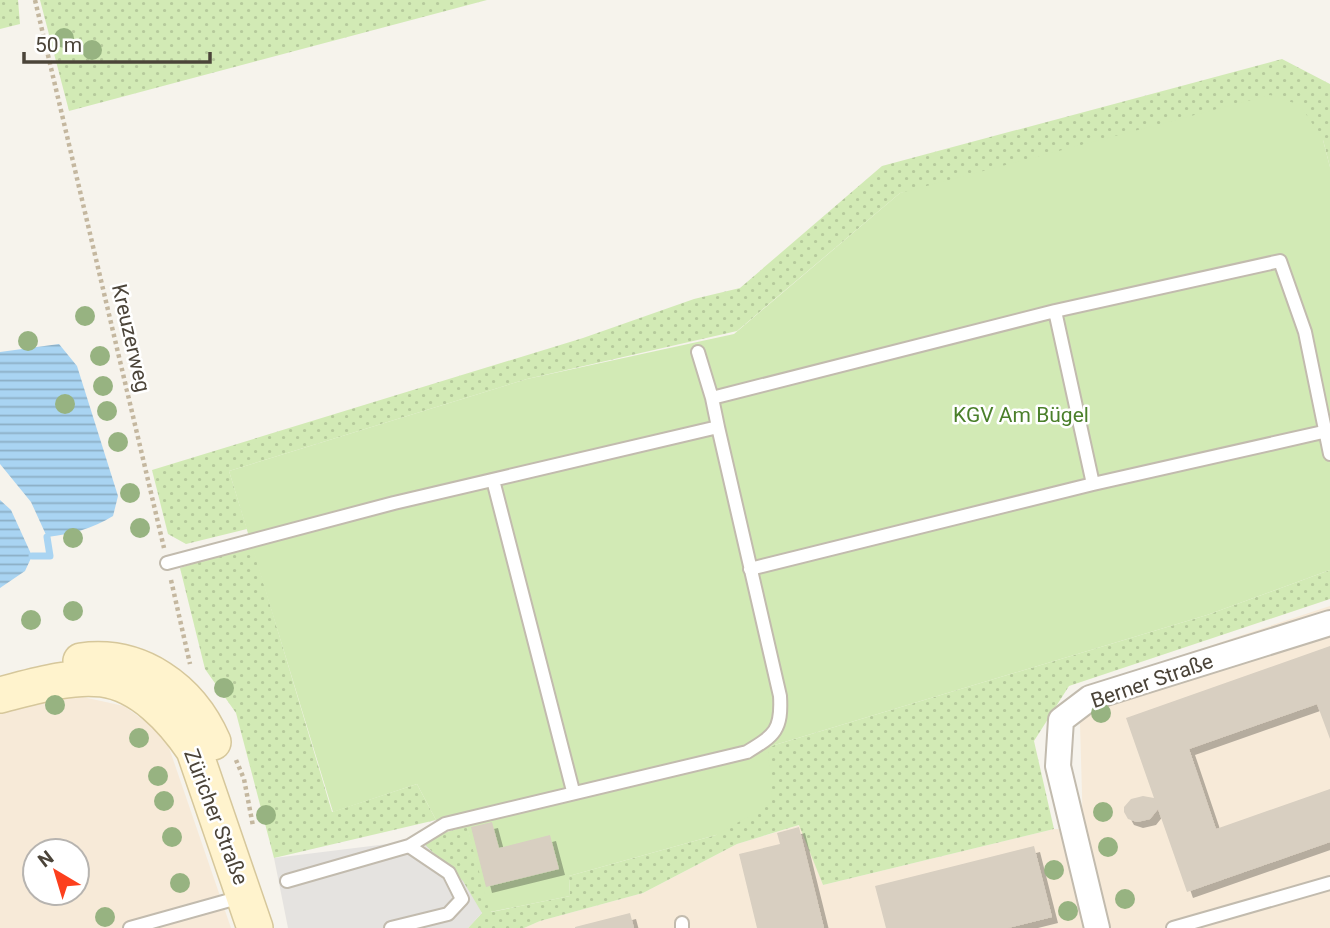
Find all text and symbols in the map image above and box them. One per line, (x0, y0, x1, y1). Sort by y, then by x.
scale bar (24, 21, 210, 65)
text: 50 m (35, 33, 82, 57)
street label: Kreuzerweg (107, 282, 155, 394)
park label: KGV Am Bügel (953, 403, 1089, 427)
street label: Berner Straße (1088, 649, 1216, 713)
street label: Züricher Straße (179, 746, 253, 888)
north arrow (21, 837, 91, 907)
text: N (33, 846, 58, 872)

